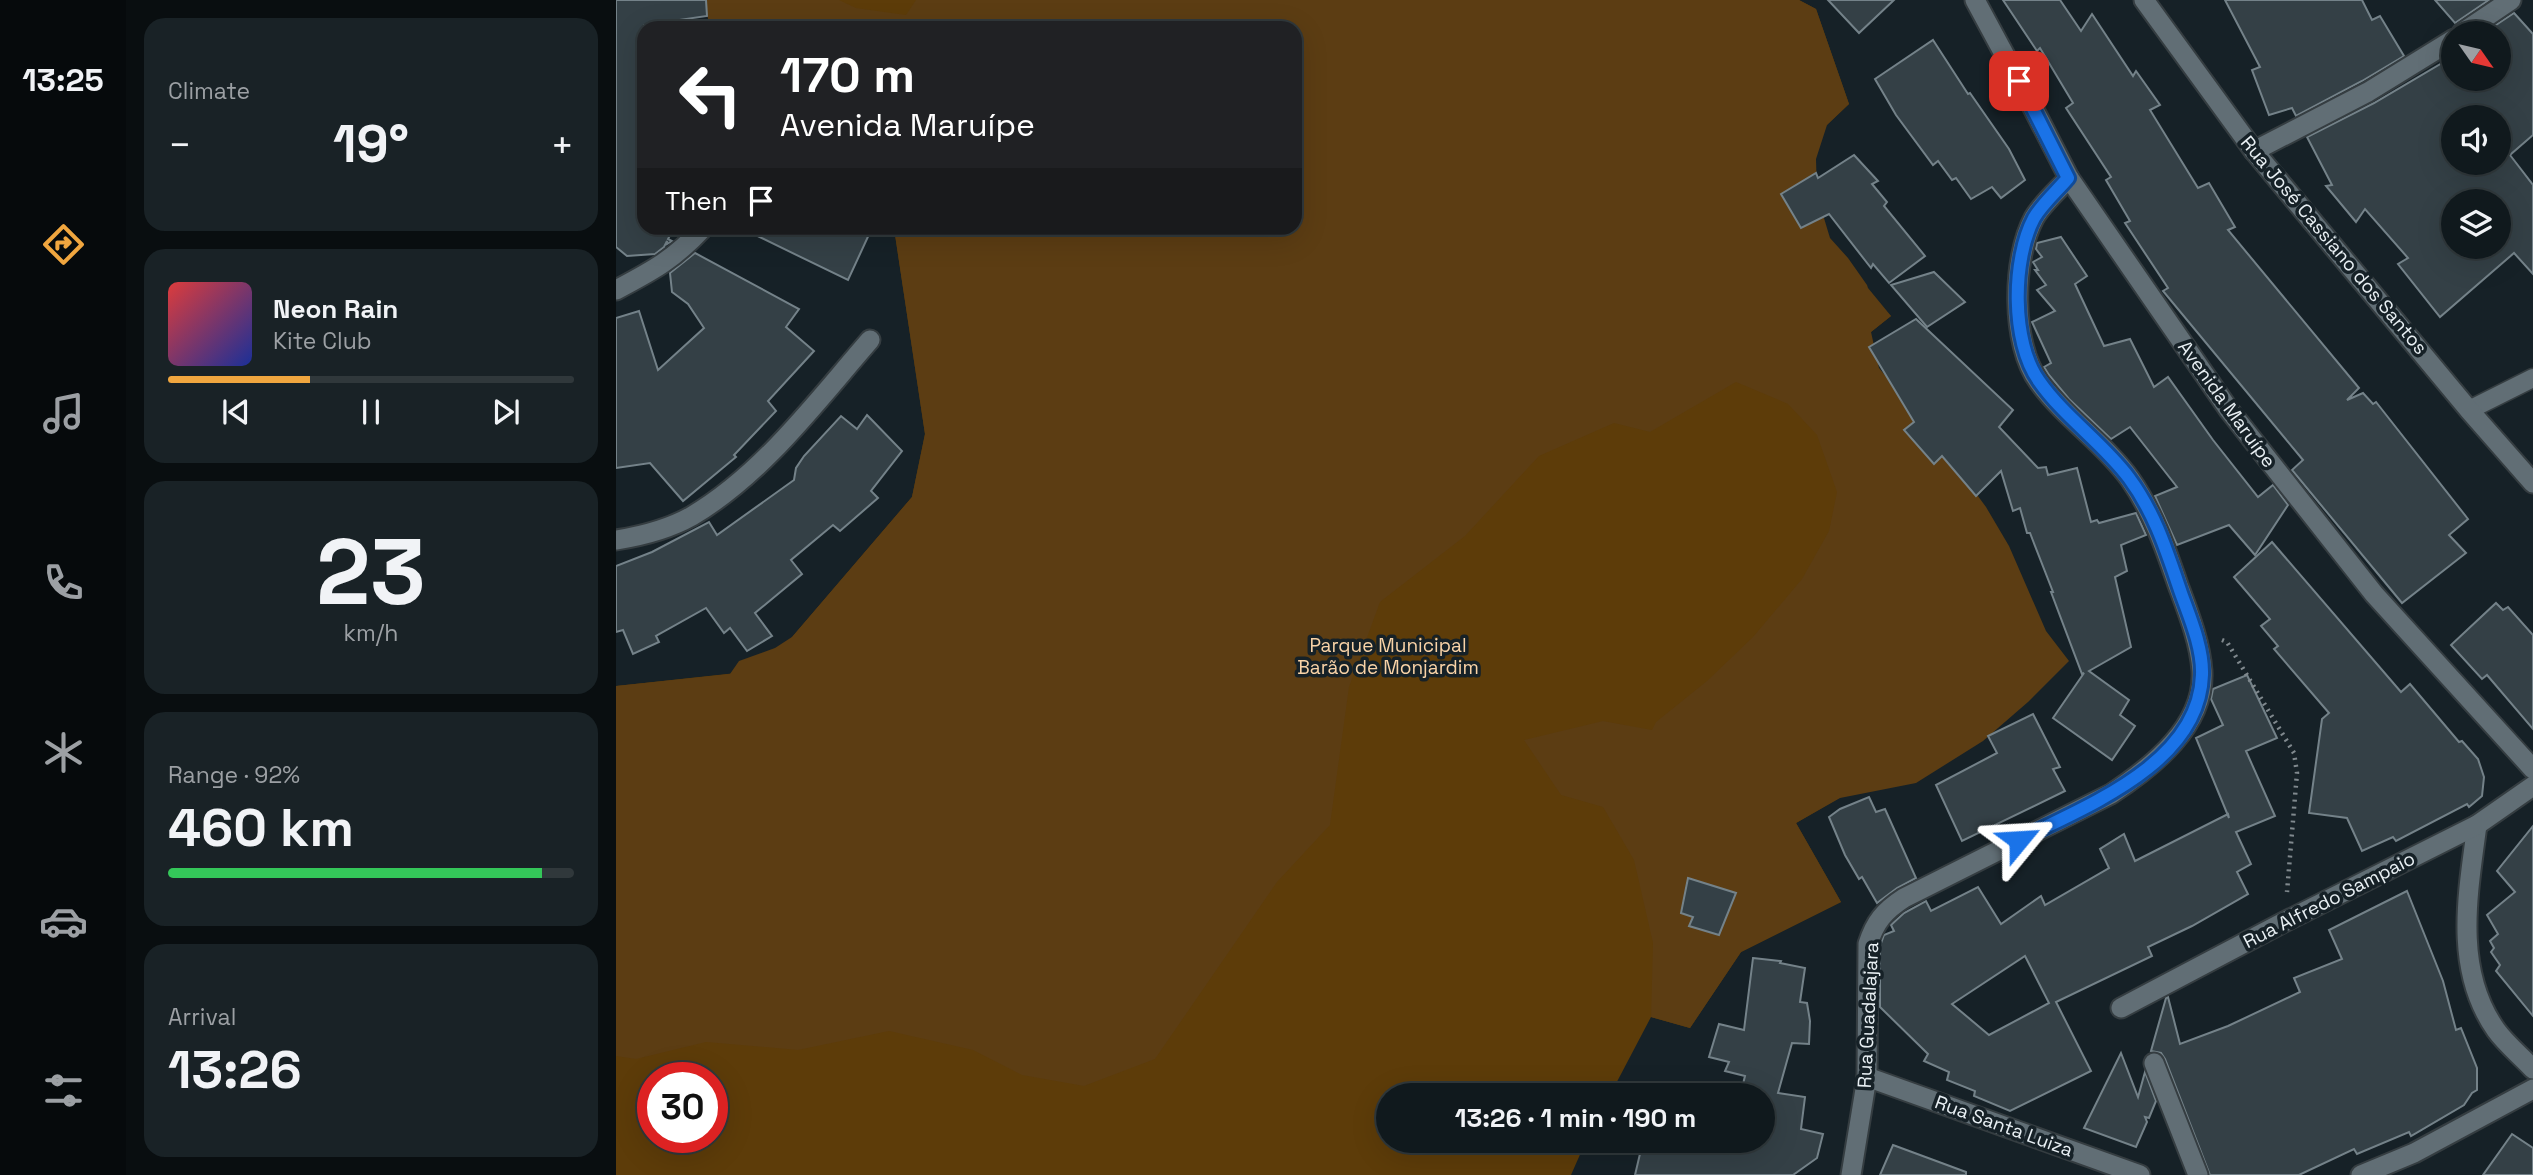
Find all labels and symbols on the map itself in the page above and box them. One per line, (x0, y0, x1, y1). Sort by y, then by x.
north arrow (2441, 21, 2511, 91)
pin (1989, 51, 2049, 111)
street label: Rua José Cassiano dos Santos (2235, 130, 2433, 360)
street label: Avenida Maruípe (2172, 335, 2282, 473)
park label: Parque Municipal Barão de Monjardim (1297, 633, 1479, 680)
position arrow (1982, 803, 2056, 877)
street label: Rua Alfredo Sampaio (2239, 846, 2419, 954)
street label: Rua Guadalajara (1852, 941, 1884, 1089)
speed limit sign: 30 (637, 1062, 728, 1153)
street label: Rua Santa Luiza (1931, 1089, 2077, 1163)

